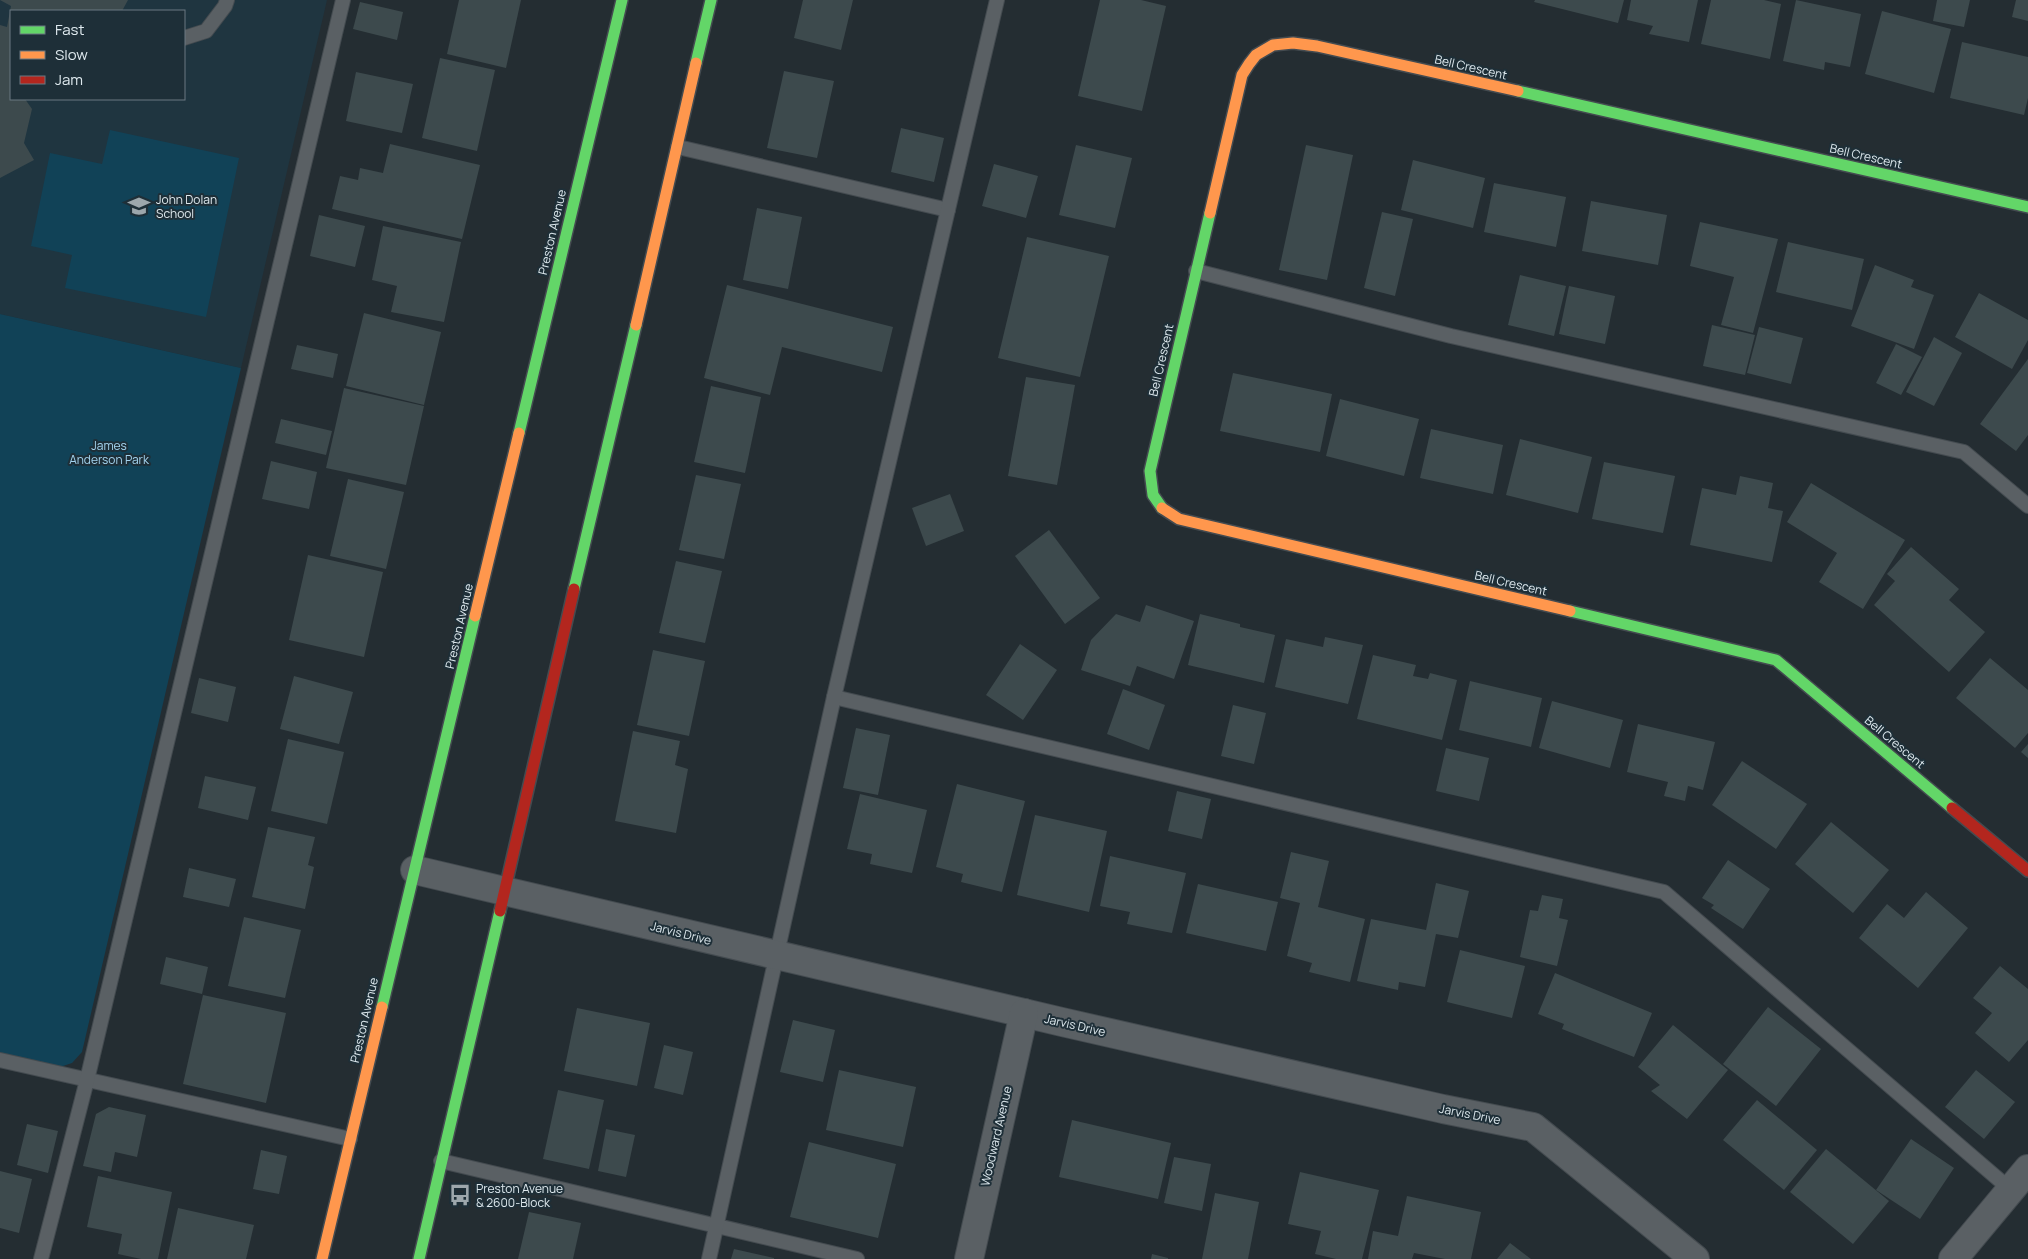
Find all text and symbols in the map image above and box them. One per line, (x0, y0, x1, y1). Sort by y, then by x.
legend (10, 10, 185, 100)
text: Fast (55, 19, 84, 40)
text: Slow (55, 44, 88, 65)
street label: Bell Crescent (1433, 50, 1509, 84)
text: Jam (55, 69, 83, 90)
street label: Bell Crescent (1828, 139, 1904, 173)
street label: Preston Avenue (534, 188, 570, 276)
place label: John Dolan School (156, 191, 217, 222)
school or university icon: John Dolan School (126, 193, 152, 219)
street label: Bell Crescent (1144, 322, 1178, 398)
park label: James Anderson Park (69, 437, 150, 468)
street label: Bell Crescent (1473, 566, 1549, 600)
street label: Preston Avenue (441, 582, 477, 670)
street label: Bell Crescent (1861, 712, 1929, 772)
street label: Jarvis Drive (649, 917, 713, 949)
street label: Preston Avenue (346, 976, 382, 1064)
street label: Jarvis Drive (1043, 1010, 1107, 1040)
street label: Woodward Avenue (976, 1084, 1016, 1188)
street label: Jarvis Drive (1438, 1100, 1502, 1128)
place label: Preston Avenue & 2600-Block (476, 1180, 563, 1211)
bus stop icon: Preston Avenue & 2600-Block (447, 1182, 473, 1208)

